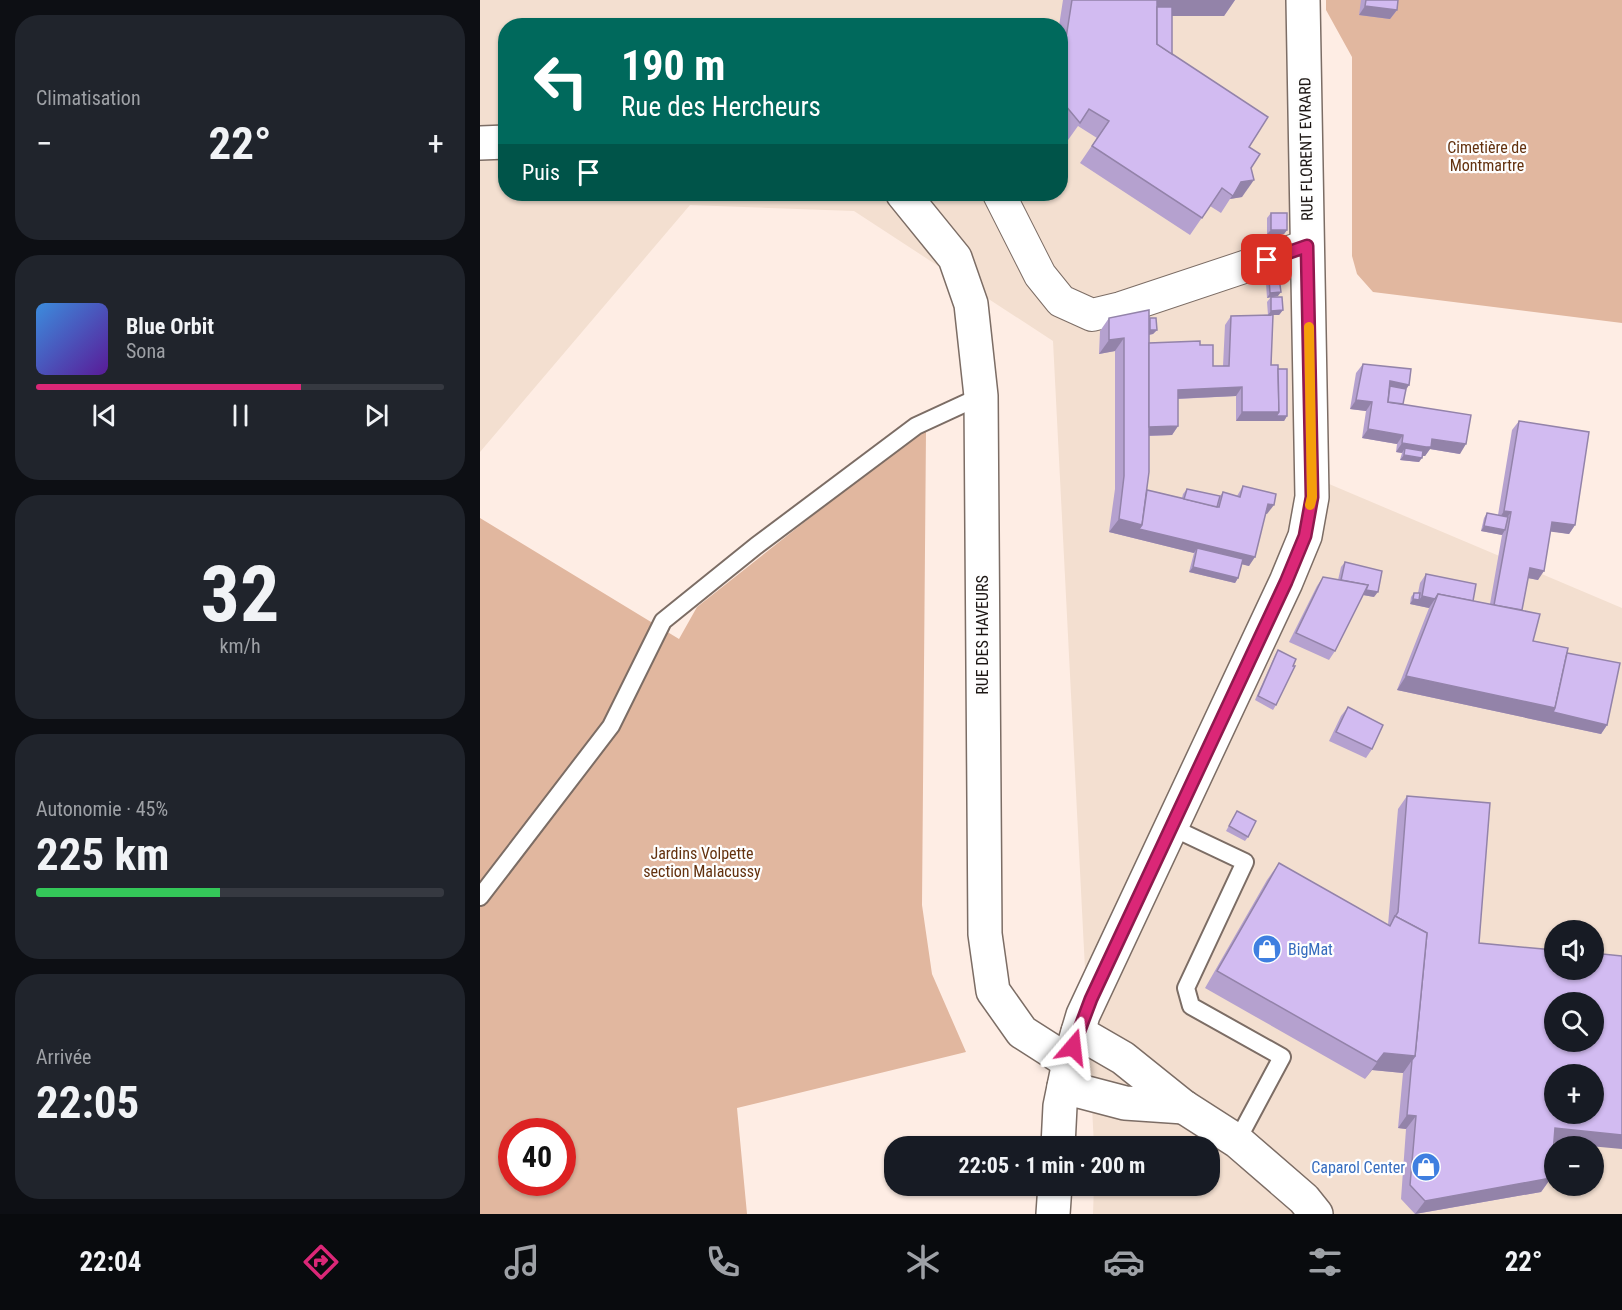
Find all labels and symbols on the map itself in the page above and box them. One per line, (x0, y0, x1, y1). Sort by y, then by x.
street label: RUE FLORENT EVRARD (1295, 77, 1317, 221)
park label: Cimetière de Montmartre (1447, 138, 1527, 175)
pin (1241, 234, 1292, 285)
street label: RUE DES HAVEURS (973, 575, 992, 695)
park label: Jardins Volpette section Malacussy (643, 844, 761, 881)
shop icon: BigMat (1251, 933, 1283, 965)
place label: BigMat (1288, 940, 1333, 959)
position arrow (1041, 1015, 1105, 1079)
speed limit sign: 40 (498, 1118, 576, 1196)
shop icon: Caparol Center (1410, 1151, 1442, 1183)
place label: Caparol Center (1311, 1158, 1405, 1177)

